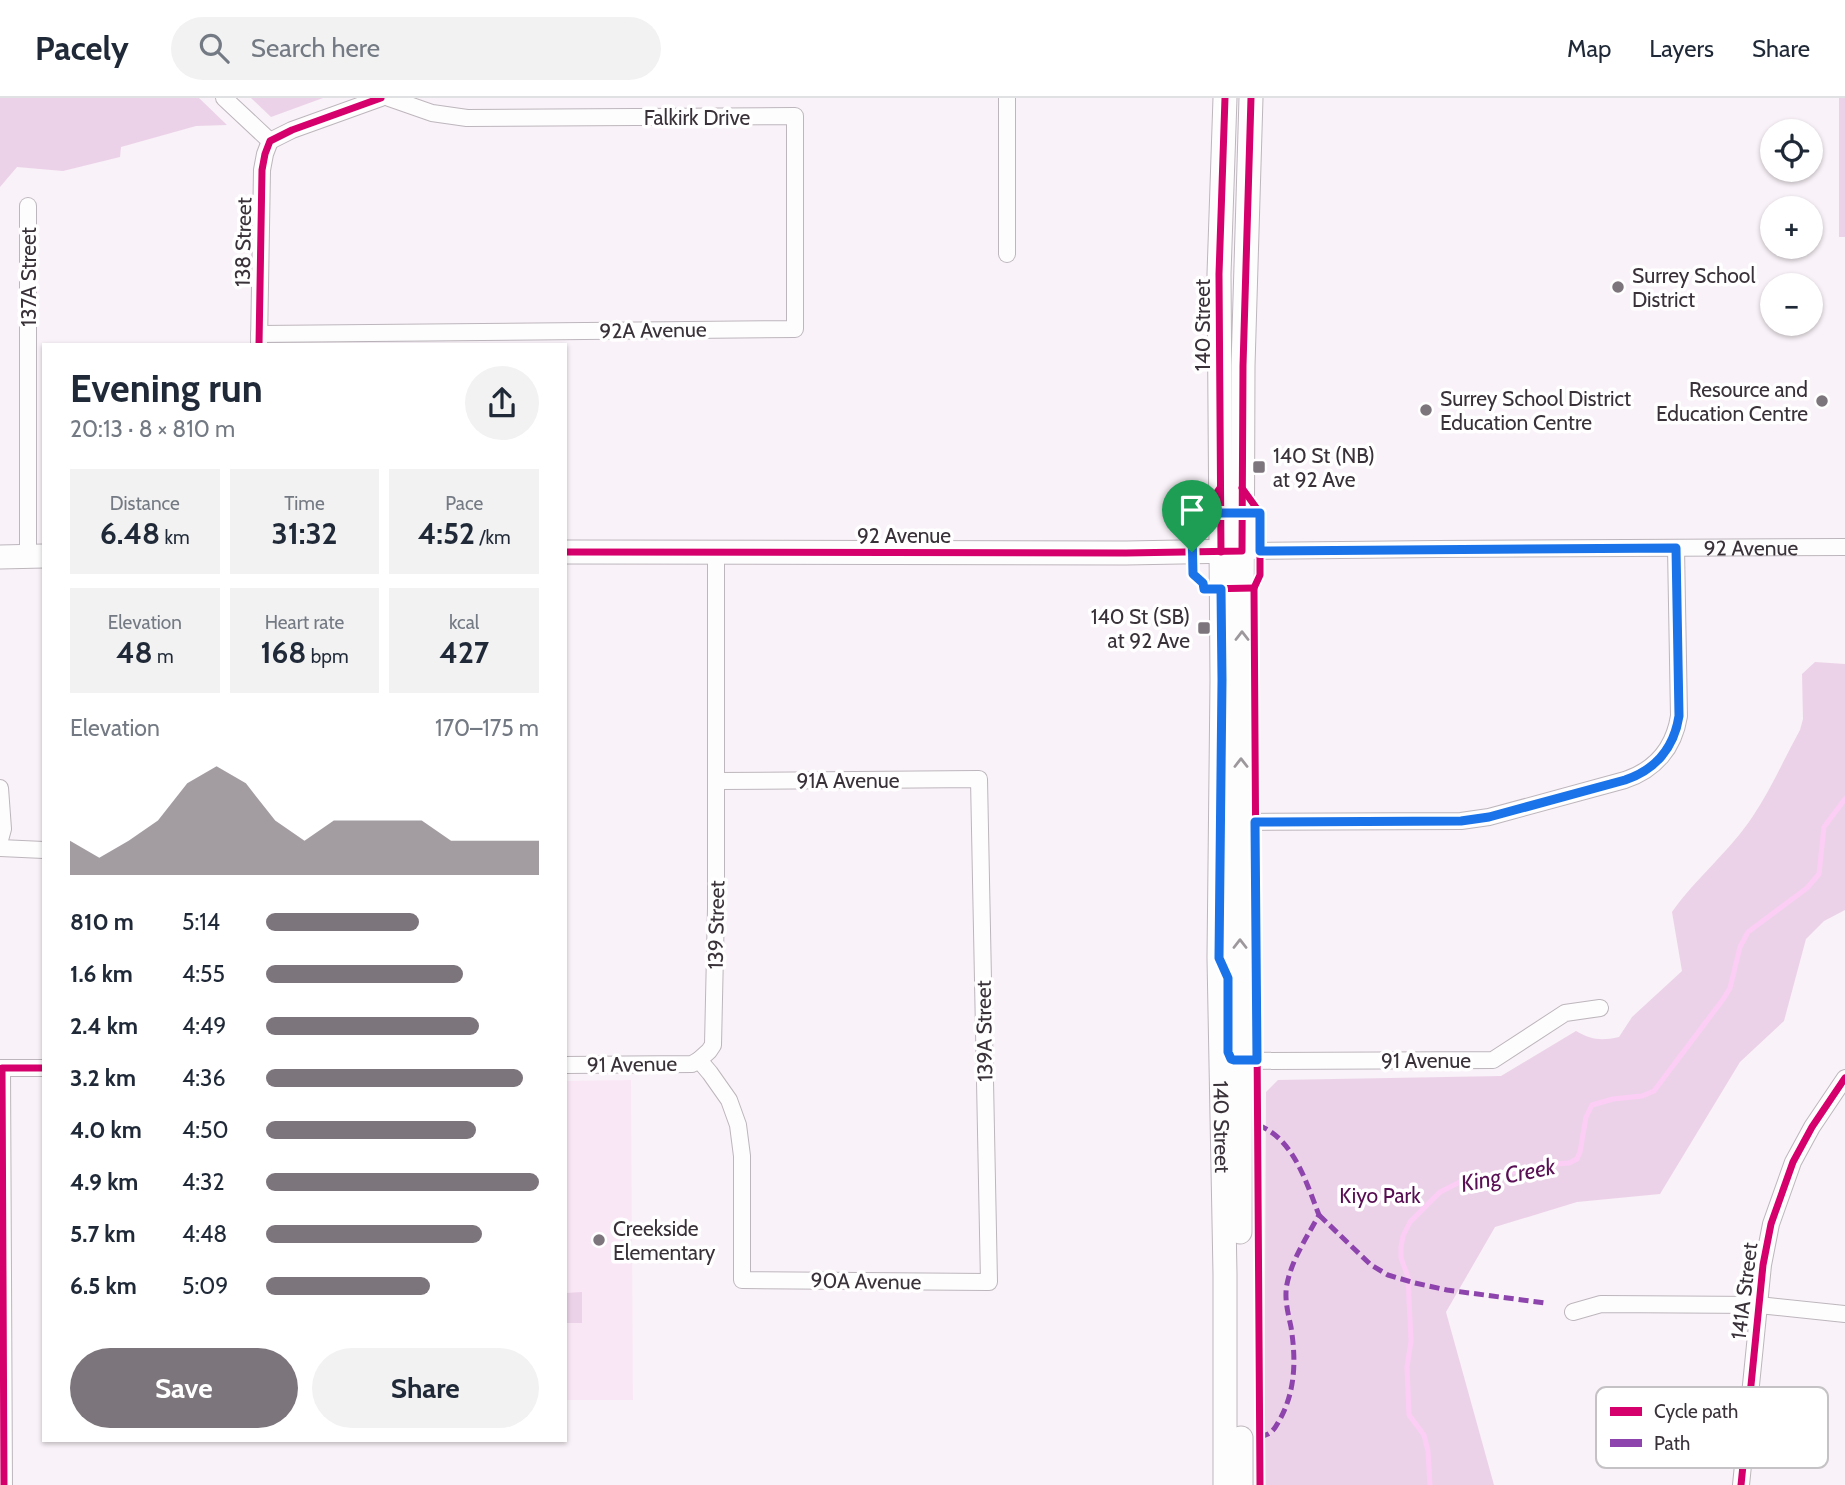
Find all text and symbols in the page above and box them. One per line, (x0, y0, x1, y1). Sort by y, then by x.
search box (171, 17, 661, 80)
text: Pacely (35, 28, 129, 68)
icon: search (195, 29, 233, 67)
text: Search here (251, 32, 380, 64)
text: Map (1567, 34, 1611, 63)
text: Layers (1649, 34, 1714, 63)
text: Share (1752, 34, 1810, 63)
street label: Falkirk Drive (644, 105, 751, 130)
map controls (1760, 119, 1823, 336)
button: locate (1760, 119, 1823, 182)
button: + (1760, 196, 1823, 259)
street label: 138 Street (230, 197, 256, 287)
street label: 137A Street (16, 227, 41, 327)
place label: Surrey School District (1632, 263, 1755, 312)
button: − (1760, 273, 1823, 336)
street label: 140 Street (1190, 279, 1215, 371)
marker: Surrey School District (1610, 279, 1626, 295)
street label: 92A Avenue (599, 317, 707, 343)
text: Evening run (70, 365, 263, 412)
button: share (465, 366, 539, 440)
place label: Resource and Education Centre (1656, 377, 1808, 426)
place label: Surrey School District Education Centre (1440, 386, 1631, 435)
marker: Resource and Education Centre (1814, 393, 1830, 409)
marker: Surrey School District Education Centre (1418, 402, 1434, 418)
text: 20:13 · 8 × 810 m (70, 415, 235, 443)
place label: 140 St (NB) at 92 Ave (1273, 443, 1375, 492)
marker: 140 St (NB) at 92 Ave (1251, 459, 1267, 475)
pin (1162, 480, 1222, 552)
icon: arrive (1173, 491, 1211, 529)
text: Distance (110, 492, 180, 515)
text: Time (284, 492, 325, 515)
text: Pace (445, 492, 483, 515)
text: 6.48 (100, 515, 160, 552)
text: 31:32 (272, 515, 337, 552)
text: 4:52 (418, 515, 475, 552)
street label: 92 Avenue (857, 523, 951, 548)
text: km (160, 526, 190, 549)
text: /km (475, 526, 511, 549)
street label: 92 Avenue (1704, 535, 1798, 560)
place label: 140 St (SB) at 92 Ave (1091, 604, 1190, 653)
text: Elevation (108, 611, 182, 634)
text: Heart rate (265, 611, 344, 634)
text: kcal (449, 611, 479, 634)
marker: 140 St (SB) at 92 Ave (1196, 620, 1212, 636)
one-way arrow (1234, 630, 1250, 641)
text: 48 (116, 634, 153, 671)
text: 168 (260, 634, 306, 671)
text: 427 (439, 634, 489, 671)
text: m (153, 645, 174, 668)
text: bpm (306, 645, 349, 668)
text: Elevation (70, 714, 160, 742)
text: 170–175 m (435, 714, 539, 742)
one-way arrow (1233, 757, 1249, 768)
street label: 91A Avenue (796, 768, 900, 793)
street label: 139 Street (703, 880, 729, 970)
text: 810 m (70, 908, 134, 936)
text: 5:14 (182, 908, 220, 936)
one-way arrow (1233, 938, 1248, 949)
text: 1.6 km (70, 960, 133, 988)
text: 4:55 (182, 960, 225, 988)
street label: 139A Street (971, 980, 997, 1082)
text: 2.4 km (70, 1012, 138, 1040)
text: 4:49 (182, 1012, 226, 1040)
street label: 91 Avenue (1381, 1048, 1471, 1073)
street label: 91 Avenue (587, 1051, 678, 1077)
text: 3.2 km (70, 1064, 136, 1092)
text: 4:36 (182, 1064, 226, 1092)
street label: 140 Street (1209, 1080, 1236, 1173)
text: 4.0 km (70, 1116, 142, 1144)
text: 4:50 (182, 1116, 229, 1144)
water label: King Creek (1458, 1152, 1559, 1198)
text: 4.9 km (70, 1168, 138, 1196)
text: 4:32 (182, 1168, 225, 1196)
park label: Kiyo Park (1339, 1183, 1421, 1208)
place label: Creekside Elementary (613, 1216, 716, 1265)
text: 5.7 km (70, 1220, 136, 1248)
text: 4:48 (182, 1220, 227, 1248)
marker: Creekside Elementary (591, 1232, 607, 1248)
street label: 141A Street (1726, 1241, 1762, 1341)
street label: 90A Avenue (810, 1268, 922, 1294)
text: 6.5 km (70, 1272, 137, 1300)
text: 5:09 (182, 1272, 228, 1300)
button: Save (70, 1348, 298, 1428)
button: Share (312, 1348, 539, 1428)
legend (1596, 1387, 1828, 1468)
text: Cycle path (1654, 1400, 1738, 1423)
text: Path (1654, 1432, 1690, 1455)

